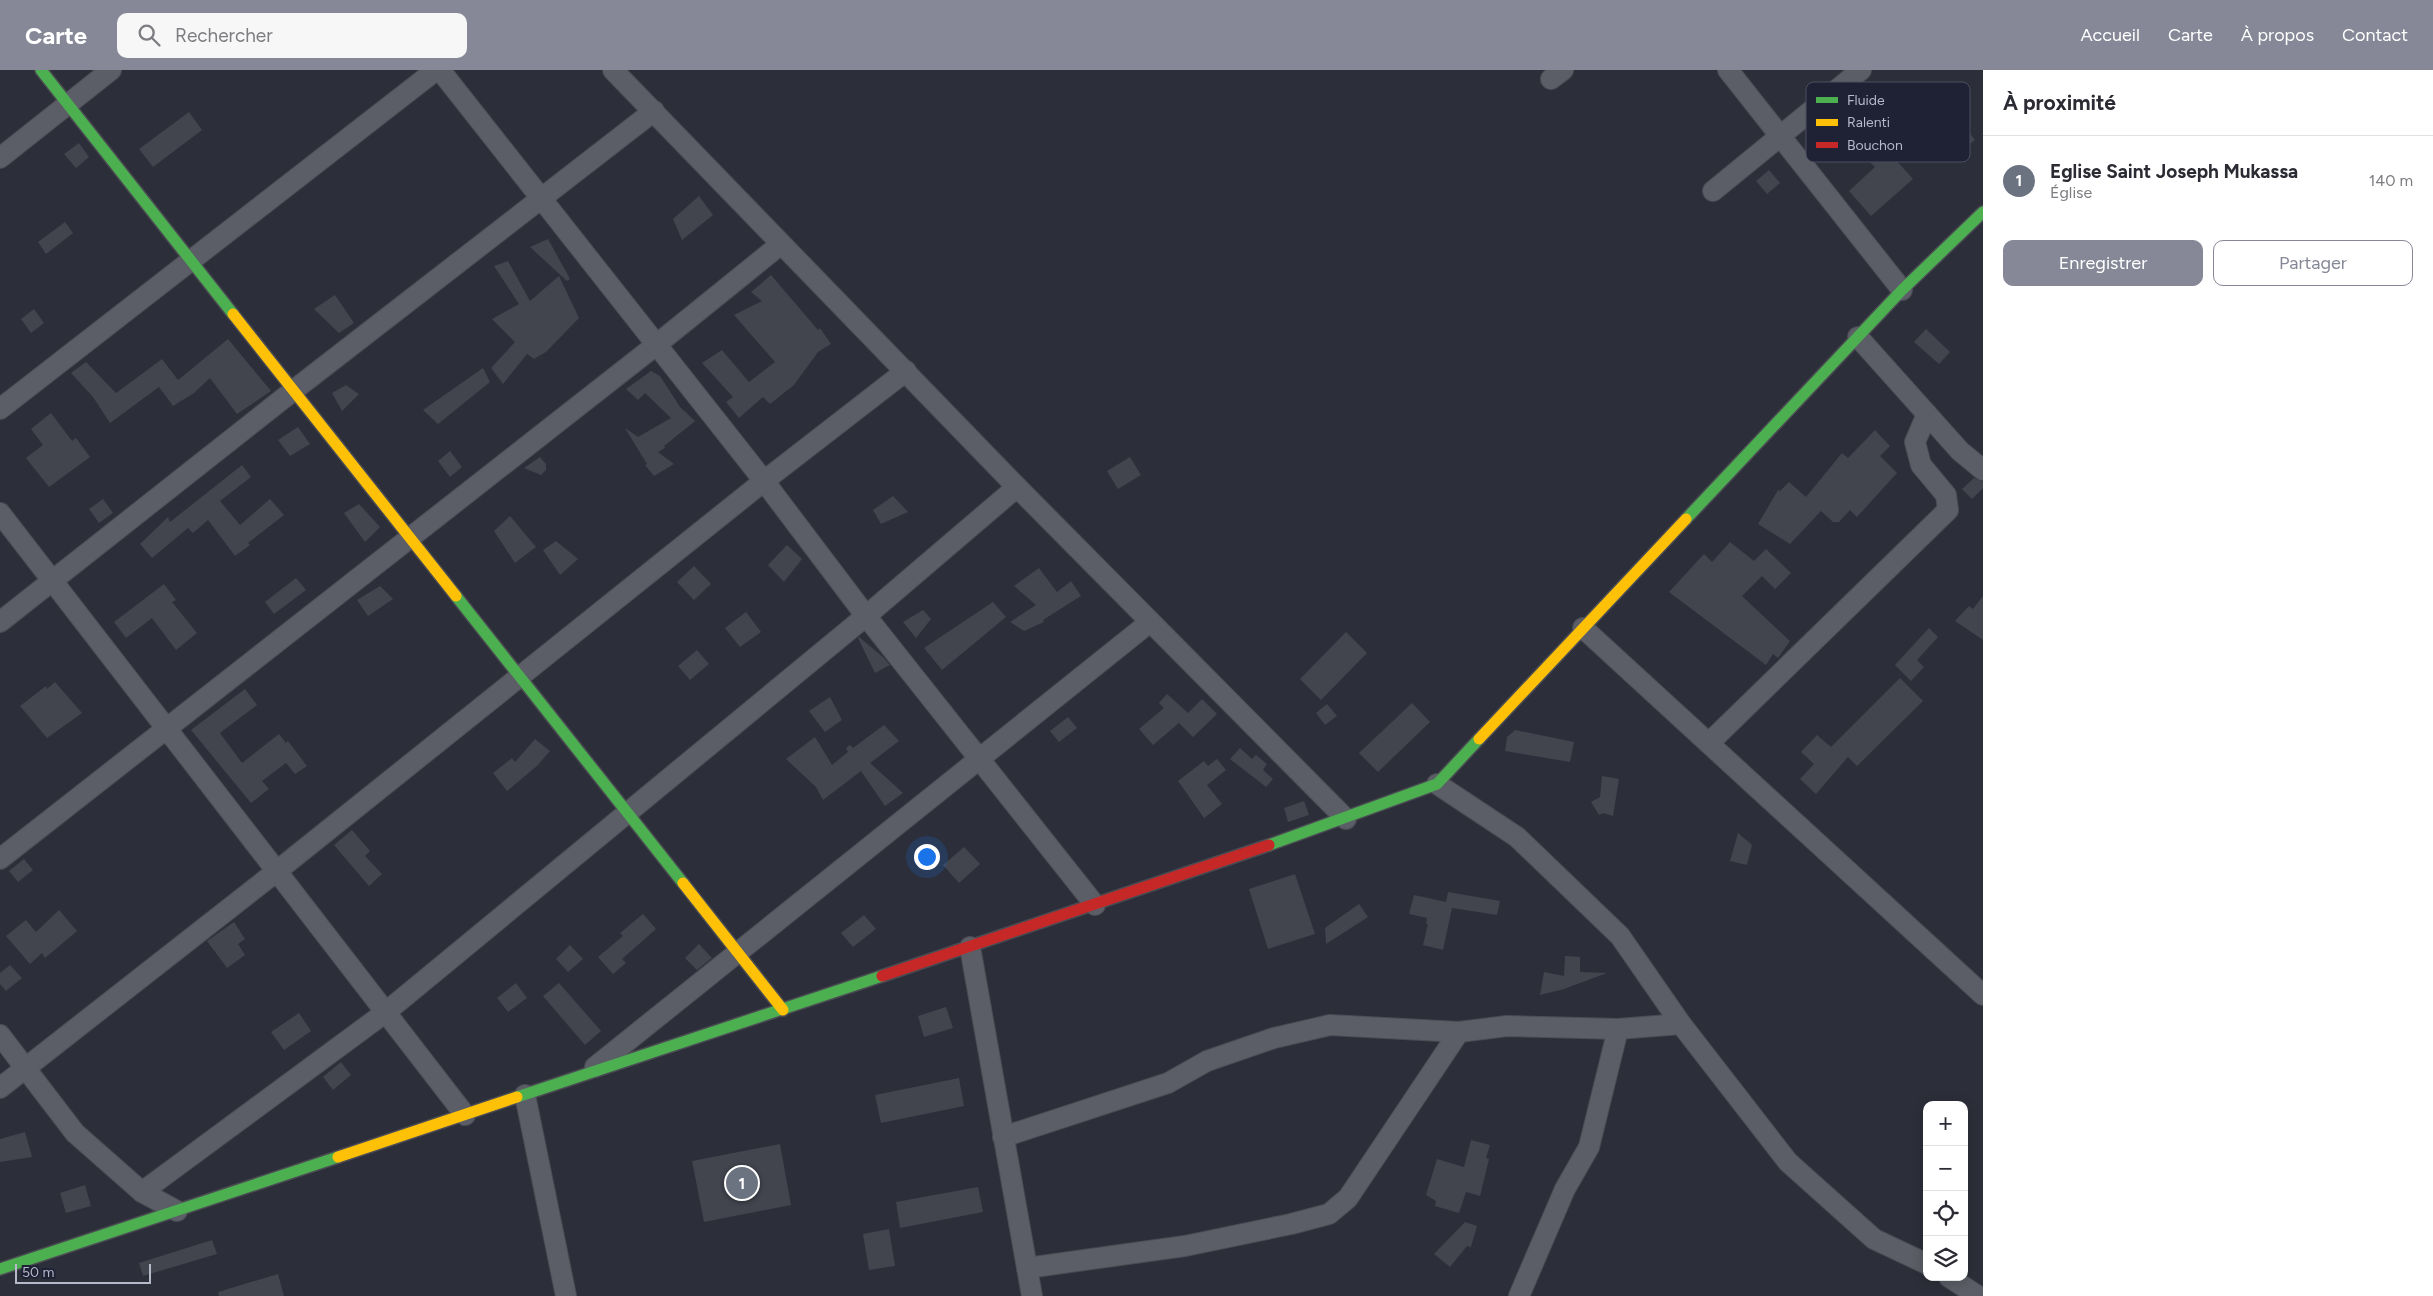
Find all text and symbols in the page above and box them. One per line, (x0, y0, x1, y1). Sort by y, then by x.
search box (117, 13, 467, 58)
text: Carte (25, 21, 87, 50)
icon: search (135, 21, 163, 49)
text: Rechercher (175, 24, 273, 47)
text: Accueil (2080, 24, 2140, 46)
text: Carte (2168, 24, 2213, 46)
text: À propos (2241, 24, 2314, 46)
text: Contact (2342, 24, 2408, 46)
legend (1806, 82, 1970, 162)
text: À proximité (2003, 90, 2116, 115)
text: Fluide (1847, 92, 1885, 109)
text: Ralenti (1847, 114, 1890, 131)
text: Bouchon (1847, 137, 1903, 154)
text: Eglise Saint Joseph Mukassa (2050, 160, 2298, 183)
text: 1 (2016, 171, 2022, 190)
text: 140 m (2369, 171, 2413, 190)
text: Église (2050, 183, 2092, 202)
button: Enregistrer (2003, 240, 2203, 286)
button: Partager (2213, 240, 2413, 286)
your location (914, 844, 940, 870)
map controls (1923, 1101, 1968, 1281)
button: + (1923, 1101, 1968, 1146)
button: − (1923, 1146, 1968, 1191)
pin: 1 (726, 1164, 758, 1202)
button: locate (1923, 1191, 1968, 1236)
button: layers (1923, 1236, 1968, 1281)
scale bar (15, 1261, 151, 1284)
text: 50 m (22, 1264, 54, 1281)

